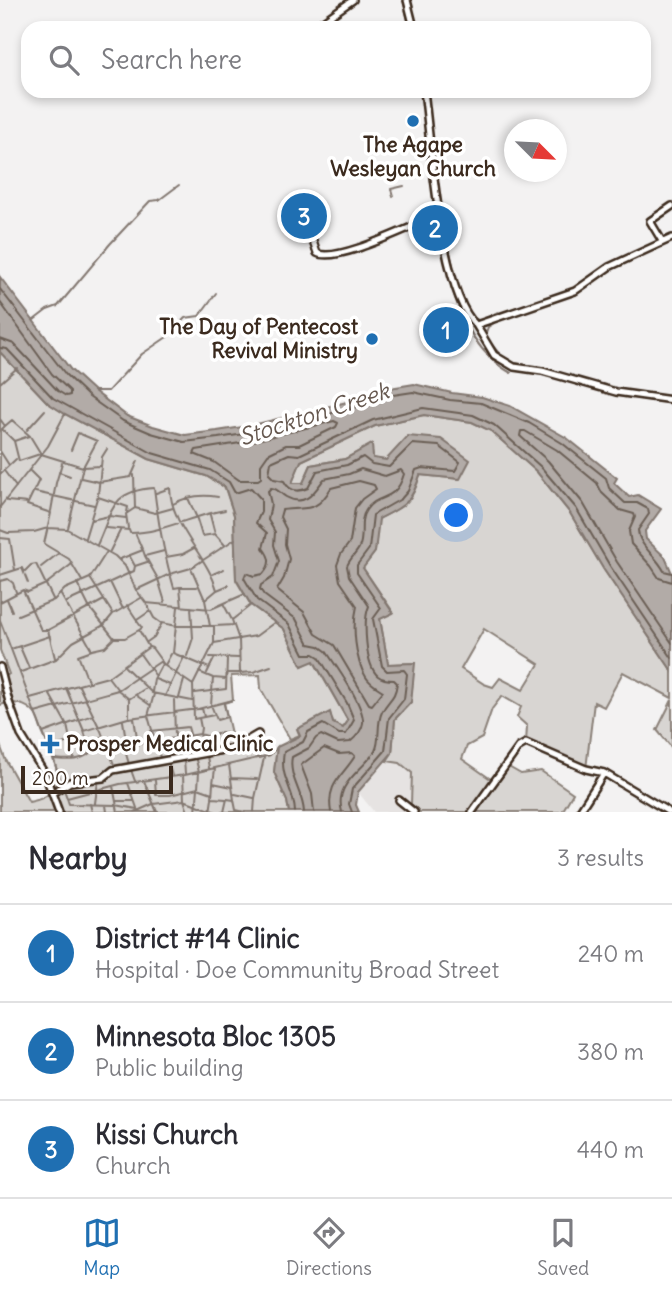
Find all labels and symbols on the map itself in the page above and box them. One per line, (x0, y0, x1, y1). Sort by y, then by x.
marker: The Agape Wesleyan Church (405, 113, 421, 129)
north arrow (504, 119, 567, 182)
place label: The Agape Wesleyan Church (330, 131, 496, 182)
pin: 3 (281, 190, 327, 242)
pin: 2 (412, 202, 458, 254)
pin: 1 (423, 304, 469, 356)
place label: The Day of Pentecost Revival Ministry (159, 313, 359, 364)
marker: The Day of Pentecost Revival Ministry (364, 331, 380, 347)
water label: Stockton Creek (235, 375, 394, 451)
your location (439, 498, 473, 532)
place label: Prosper Medical Clinic (66, 730, 274, 757)
marker: Prosper Medical Clinic (40, 734, 60, 754)
scale bar (21, 763, 173, 795)

